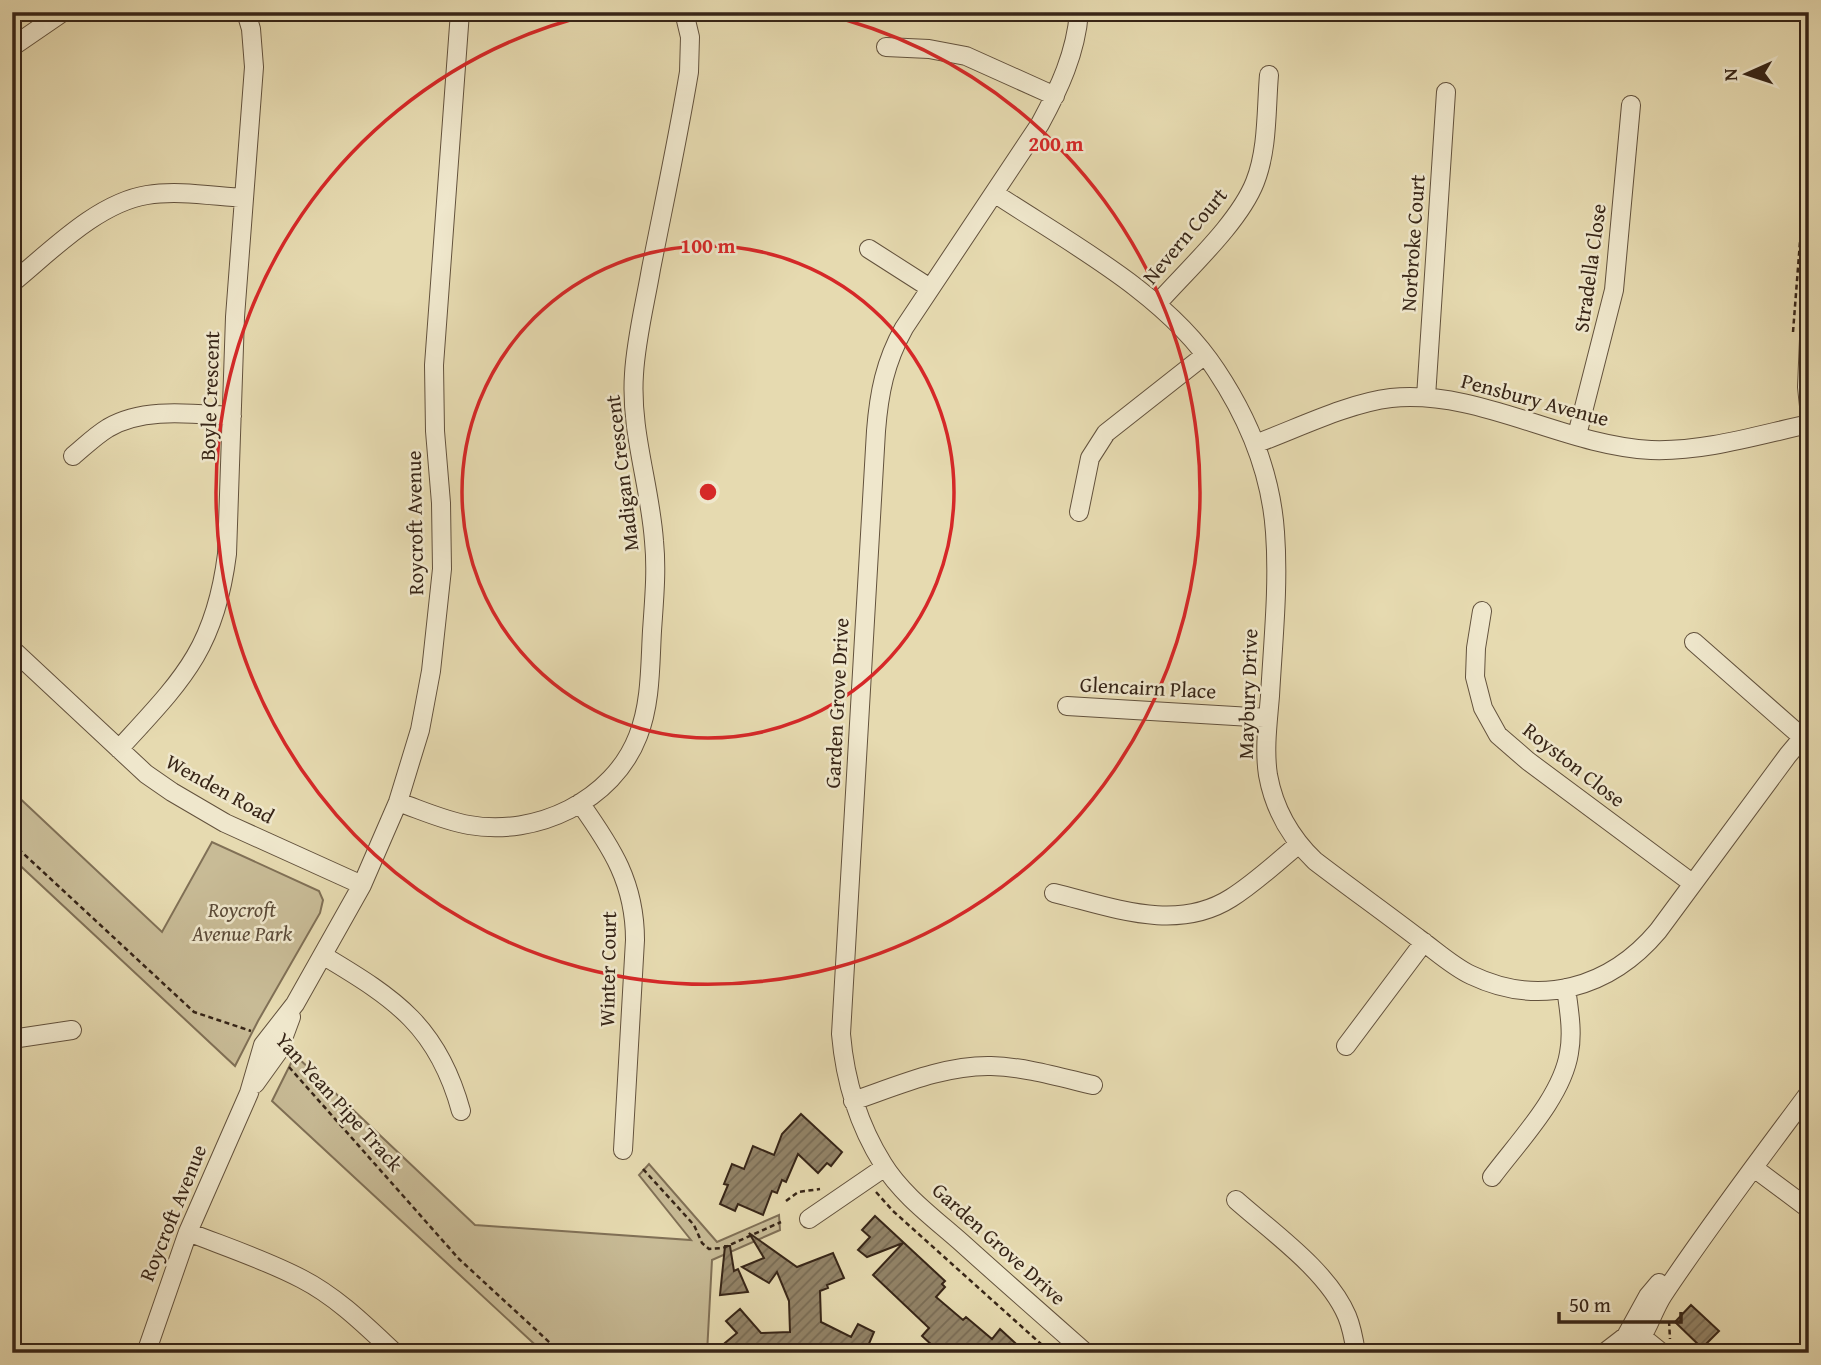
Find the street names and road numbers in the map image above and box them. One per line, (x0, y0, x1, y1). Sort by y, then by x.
street label: Norbroke Court (1392, 173, 1433, 313)
street label: Nevern Court (1135, 180, 1235, 291)
street label: Stradella Close (1565, 201, 1614, 334)
street label: Boyle Crescent (192, 330, 227, 461)
street label: Pensbury Avenue (1458, 365, 1613, 434)
street label: Madigan Crescent (596, 393, 646, 553)
street label: Roycroft Avenue (398, 450, 431, 596)
street label: Garden Grove Drive (817, 617, 856, 789)
street label: Maybury Drive (1230, 628, 1265, 760)
street label: Glencairn Place (1079, 668, 1217, 707)
street label: Royston Close (1517, 715, 1632, 815)
street label: Wenden Road (160, 746, 281, 832)
street label: Winter Court (591, 910, 624, 1027)
street label: Yan Yean Pipe Track (268, 1025, 411, 1178)
street label: Roycroft Avenue (131, 1140, 214, 1286)
street label: Garden Grove Drive (925, 1175, 1073, 1312)

